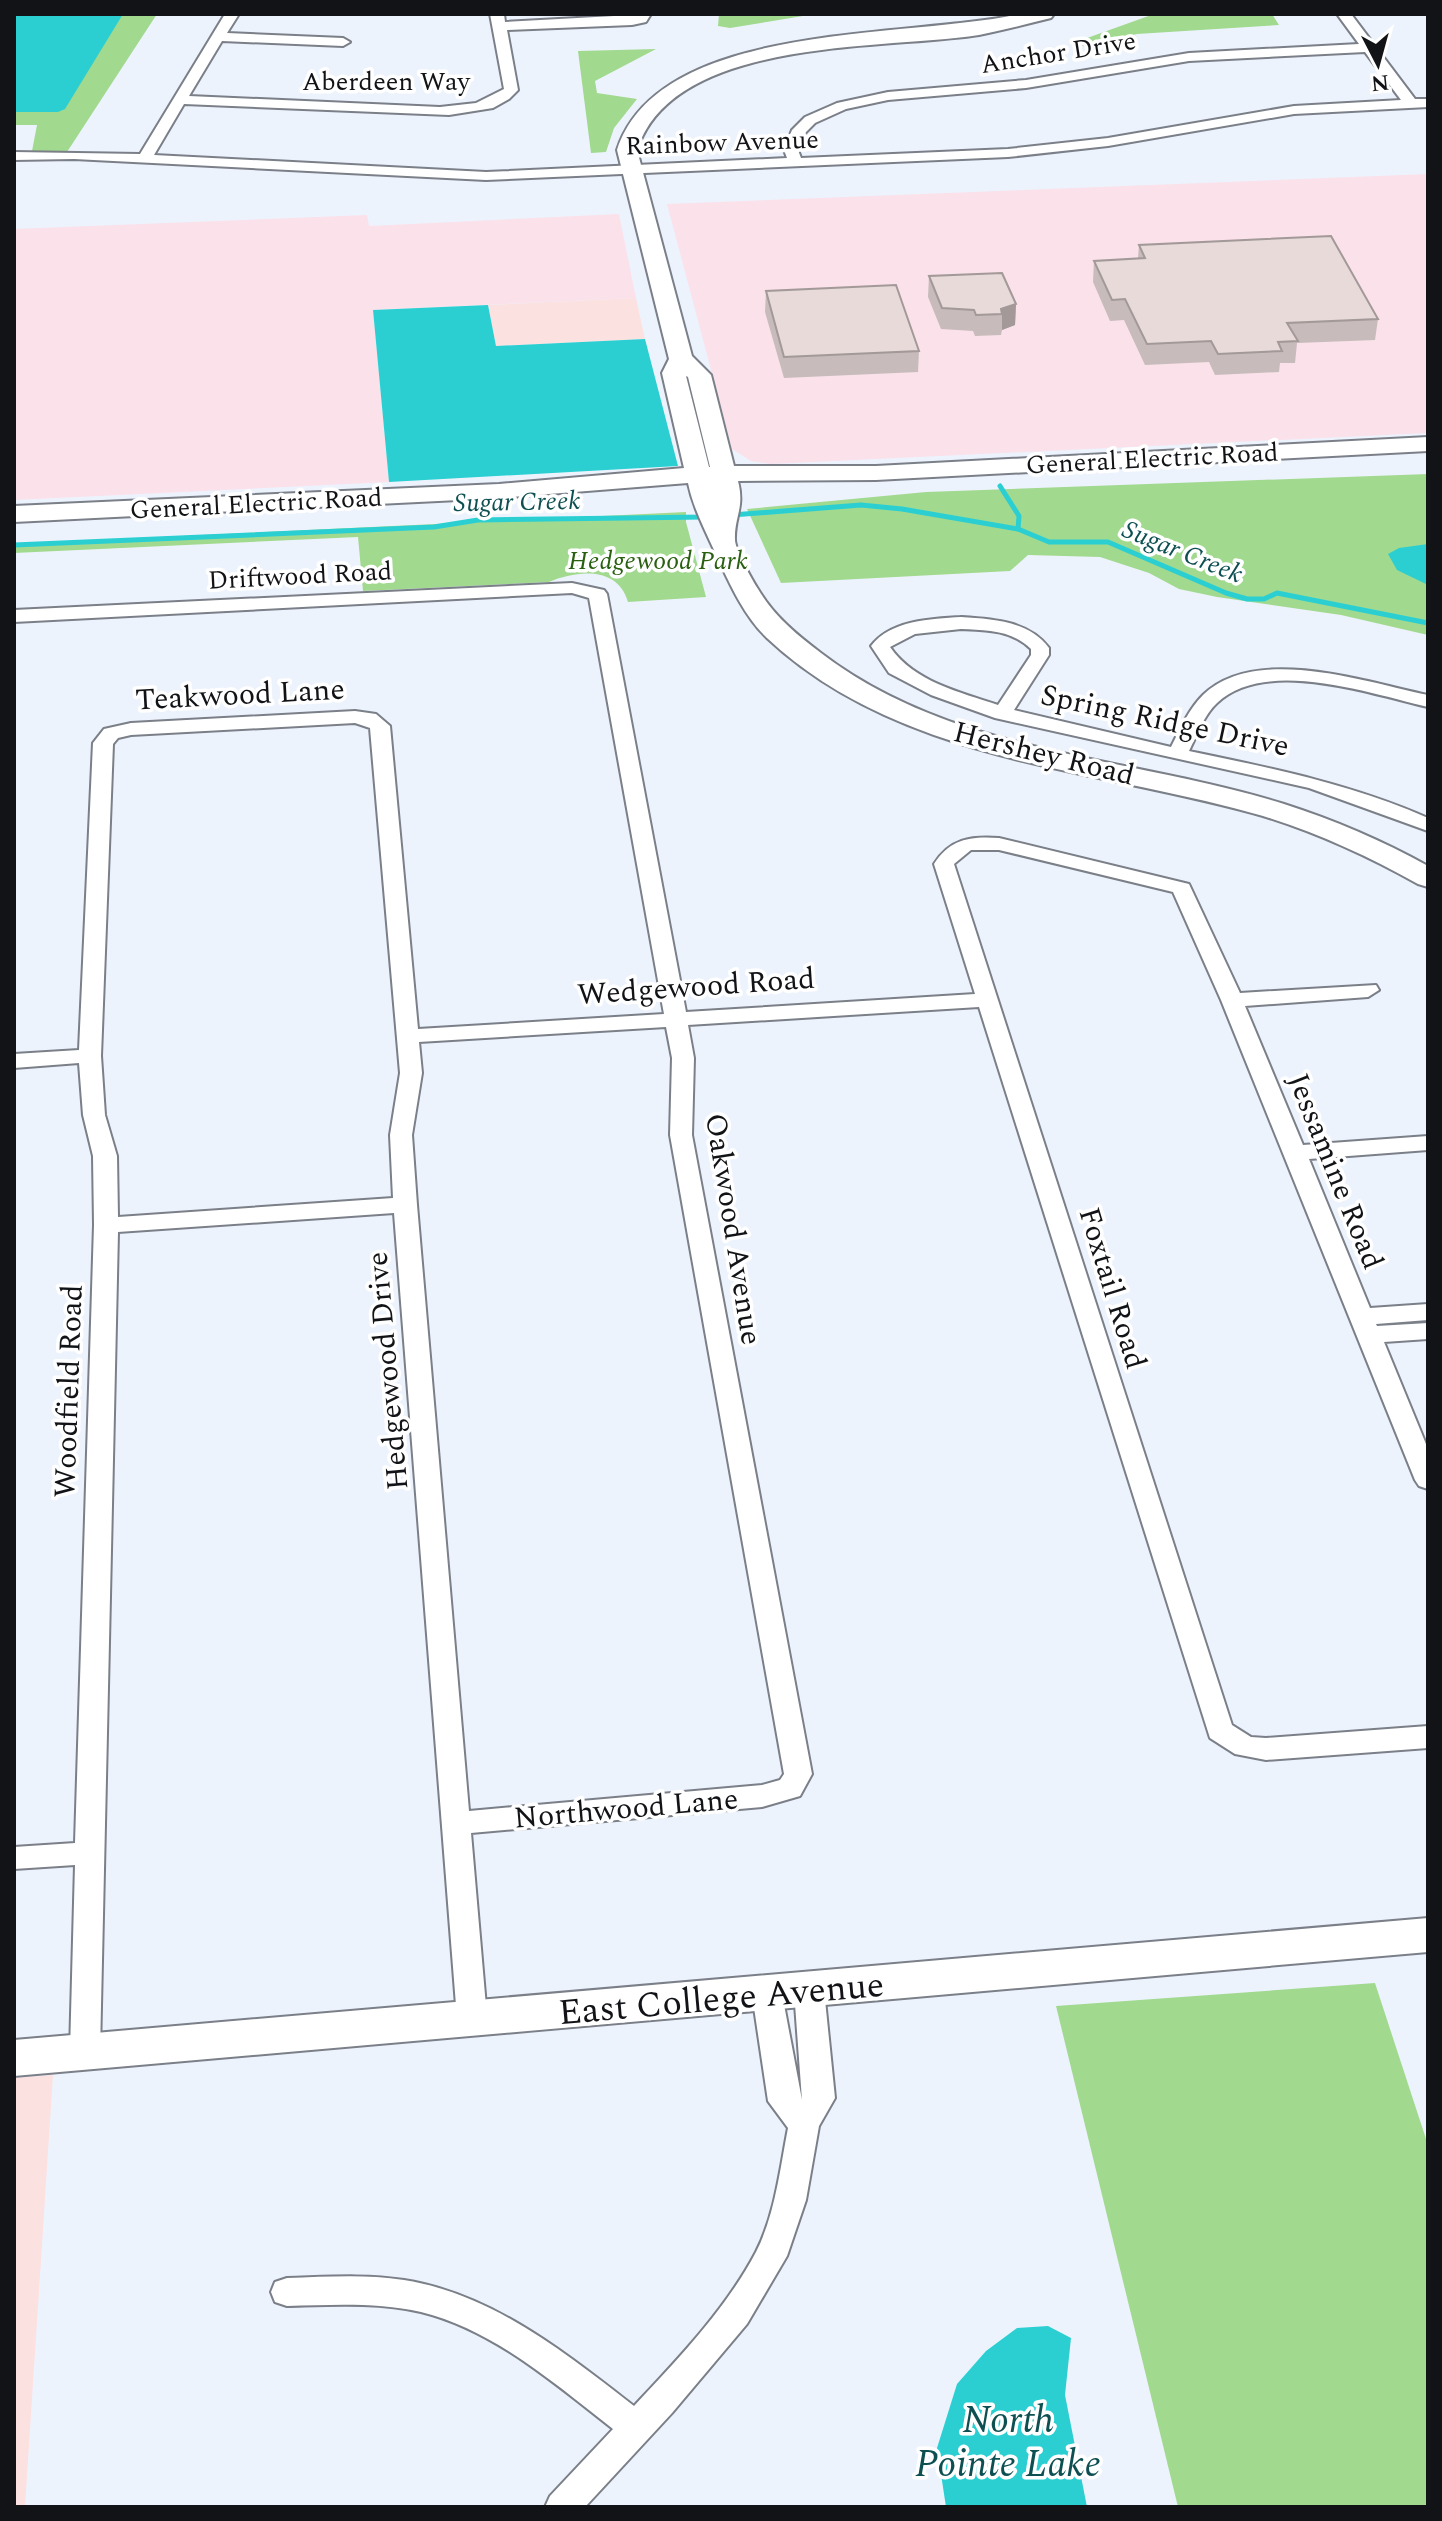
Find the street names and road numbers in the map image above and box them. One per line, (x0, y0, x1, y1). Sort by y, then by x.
street label: Anchor Drive (978, 21, 1139, 85)
street label: Aberdeen Way (302, 62, 471, 102)
street label: Rainbow Avenue (624, 120, 820, 166)
street label: General Electric Road (1025, 432, 1279, 486)
street label: General Electric Road (129, 477, 383, 531)
street label: Driftwood Road (207, 551, 393, 601)
street label: Teakwood Lane (134, 667, 346, 723)
street label: Spring Ridge Drive (1036, 672, 1293, 770)
street label: Hershey Road (948, 709, 1139, 799)
street label: Wedgewood Road (576, 956, 816, 1018)
street label: Jessamine Road (1275, 1066, 1395, 1276)
street label: Oakwood Avenue (692, 1110, 774, 1348)
street label: Foxtail Road (1066, 1202, 1158, 1375)
street label: Hedgewood Drive (355, 1250, 421, 1492)
street label: Woodfield Road (42, 1284, 96, 1498)
street label: Northwood Lane (512, 1776, 740, 1842)
street label: East College Avenue (556, 1958, 886, 2041)

